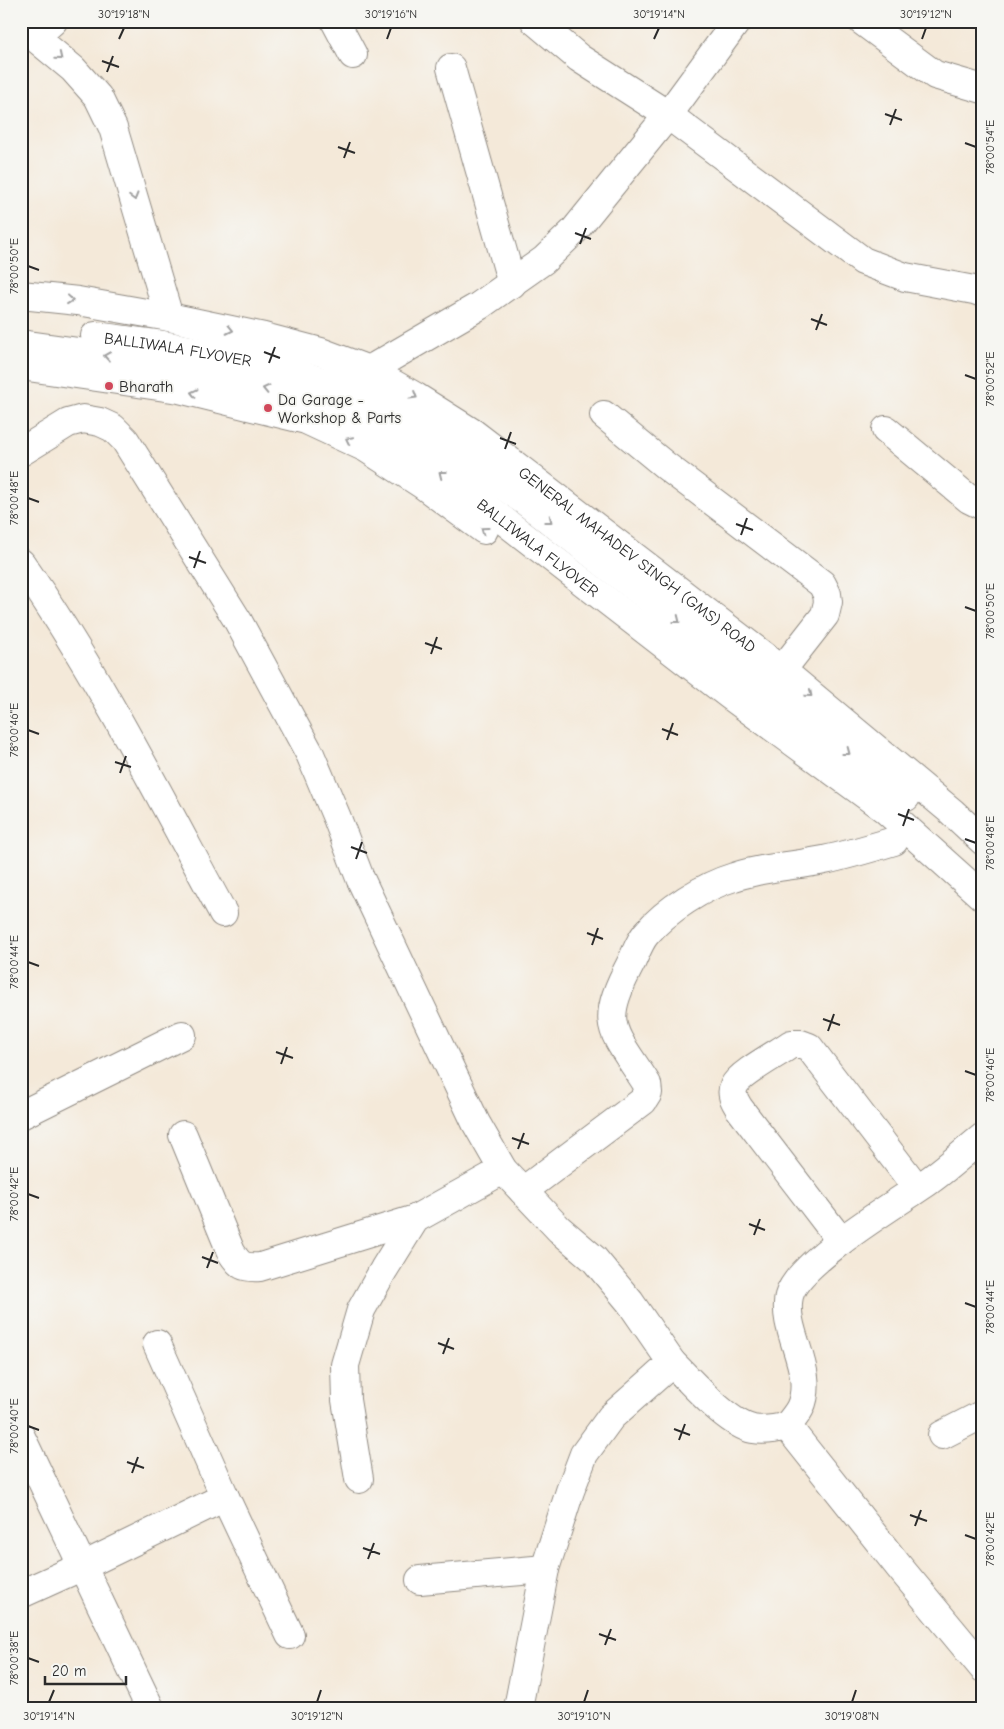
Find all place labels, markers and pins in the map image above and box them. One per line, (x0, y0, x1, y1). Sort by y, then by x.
place label: Bharath (119, 378, 173, 396)
marker: Bharath (103, 380, 115, 392)
place label: Da Garage - Workshop & Parts (278, 391, 401, 427)
marker: Da Garage - Workshop & Parts (262, 402, 274, 414)

